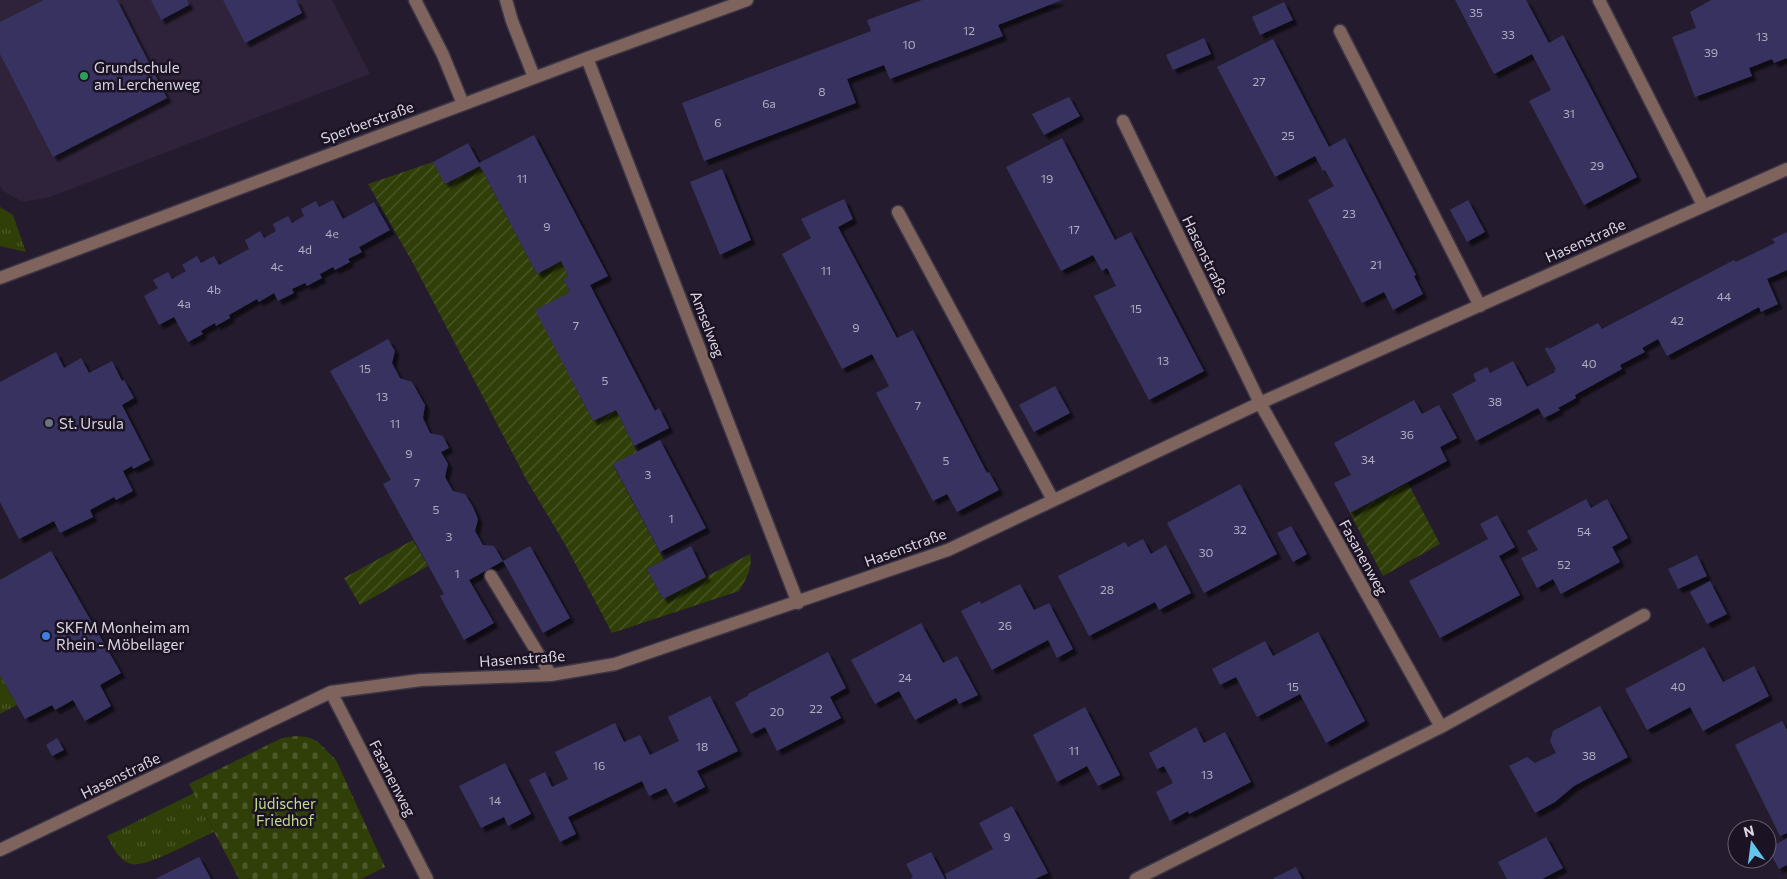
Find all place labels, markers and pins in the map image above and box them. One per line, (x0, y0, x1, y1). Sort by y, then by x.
place label: Grundschule am Lerchenweg (94, 58, 200, 93)
marker: Grundschule am Lerchenweg (78, 70, 90, 82)
place label: St. Ursula (59, 414, 124, 432)
marker: St. Ursula (43, 417, 55, 429)
place label: SKFM Monheim am Rhein - Möbellager (56, 618, 190, 653)
marker: SKFM Monheim am Rhein - Möbellager (40, 630, 52, 642)

